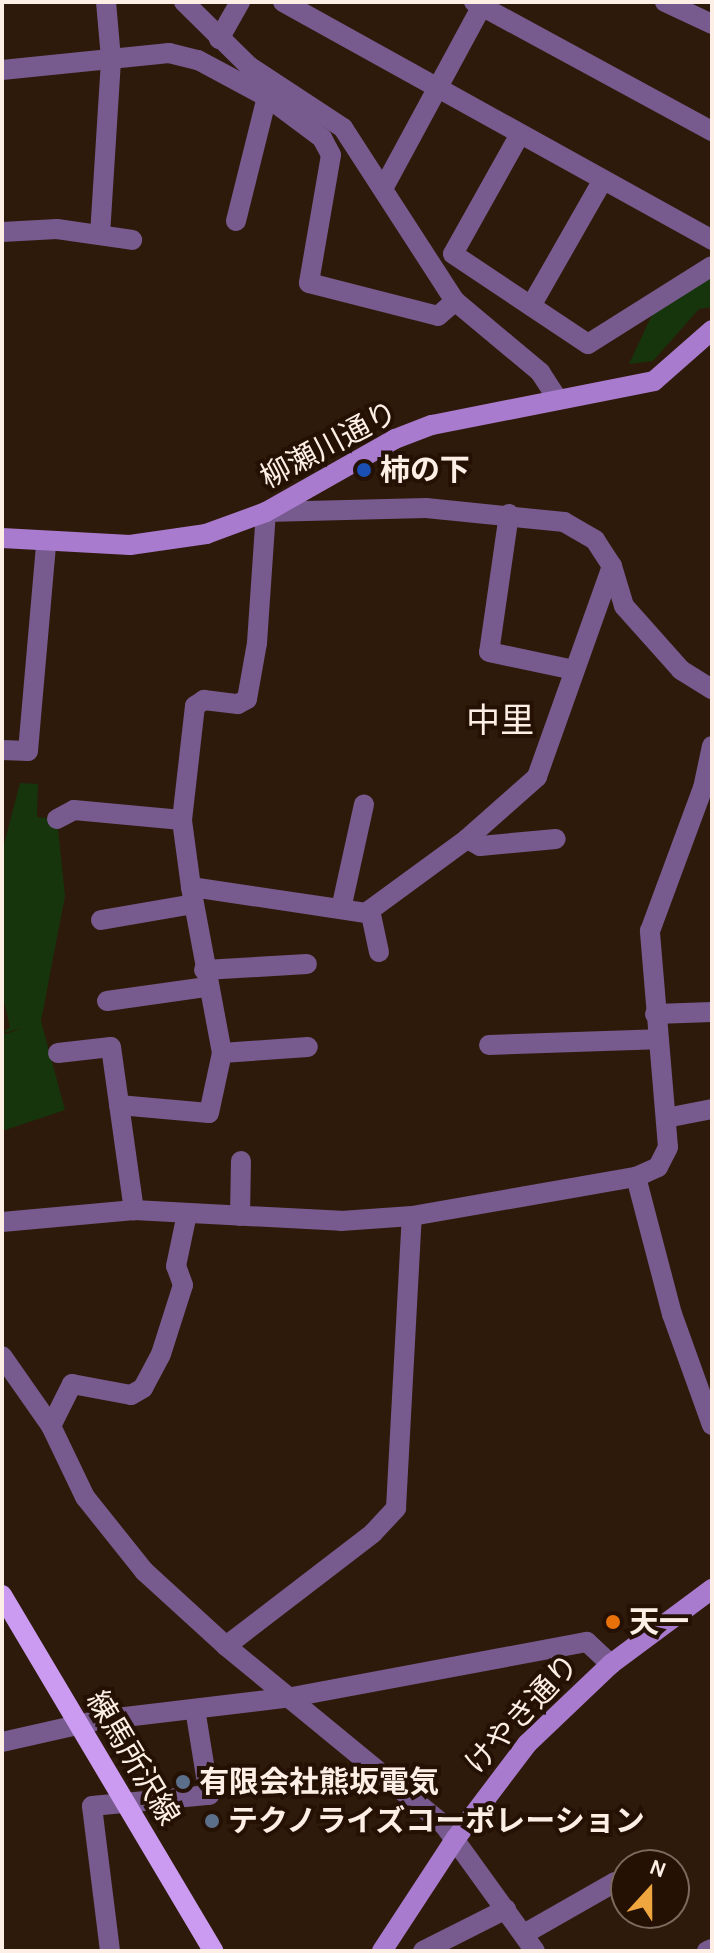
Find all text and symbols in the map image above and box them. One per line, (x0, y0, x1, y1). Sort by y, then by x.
street label: 柳瀬川通り (254, 394, 404, 496)
place label: 柿の下 (380, 452, 470, 488)
marker: 柿の下 (355, 461, 373, 479)
district label: 中里 (466, 702, 534, 742)
place label: 天一 (629, 1604, 689, 1640)
marker: 天一 (604, 1613, 622, 1631)
street label: けやき通り (458, 1647, 586, 1781)
street label: 練馬所沢線 (79, 1684, 187, 1832)
place label: 有限会社熊坂電気 (199, 1764, 439, 1800)
marker: 有限会社熊坂電気 (174, 1773, 192, 1791)
place label: テクノライズコーポレーション (228, 1803, 648, 1839)
marker: テクノライズコーポレーション (203, 1812, 221, 1830)
north arrow (610, 1849, 690, 1929)
text: N (646, 1853, 670, 1883)

